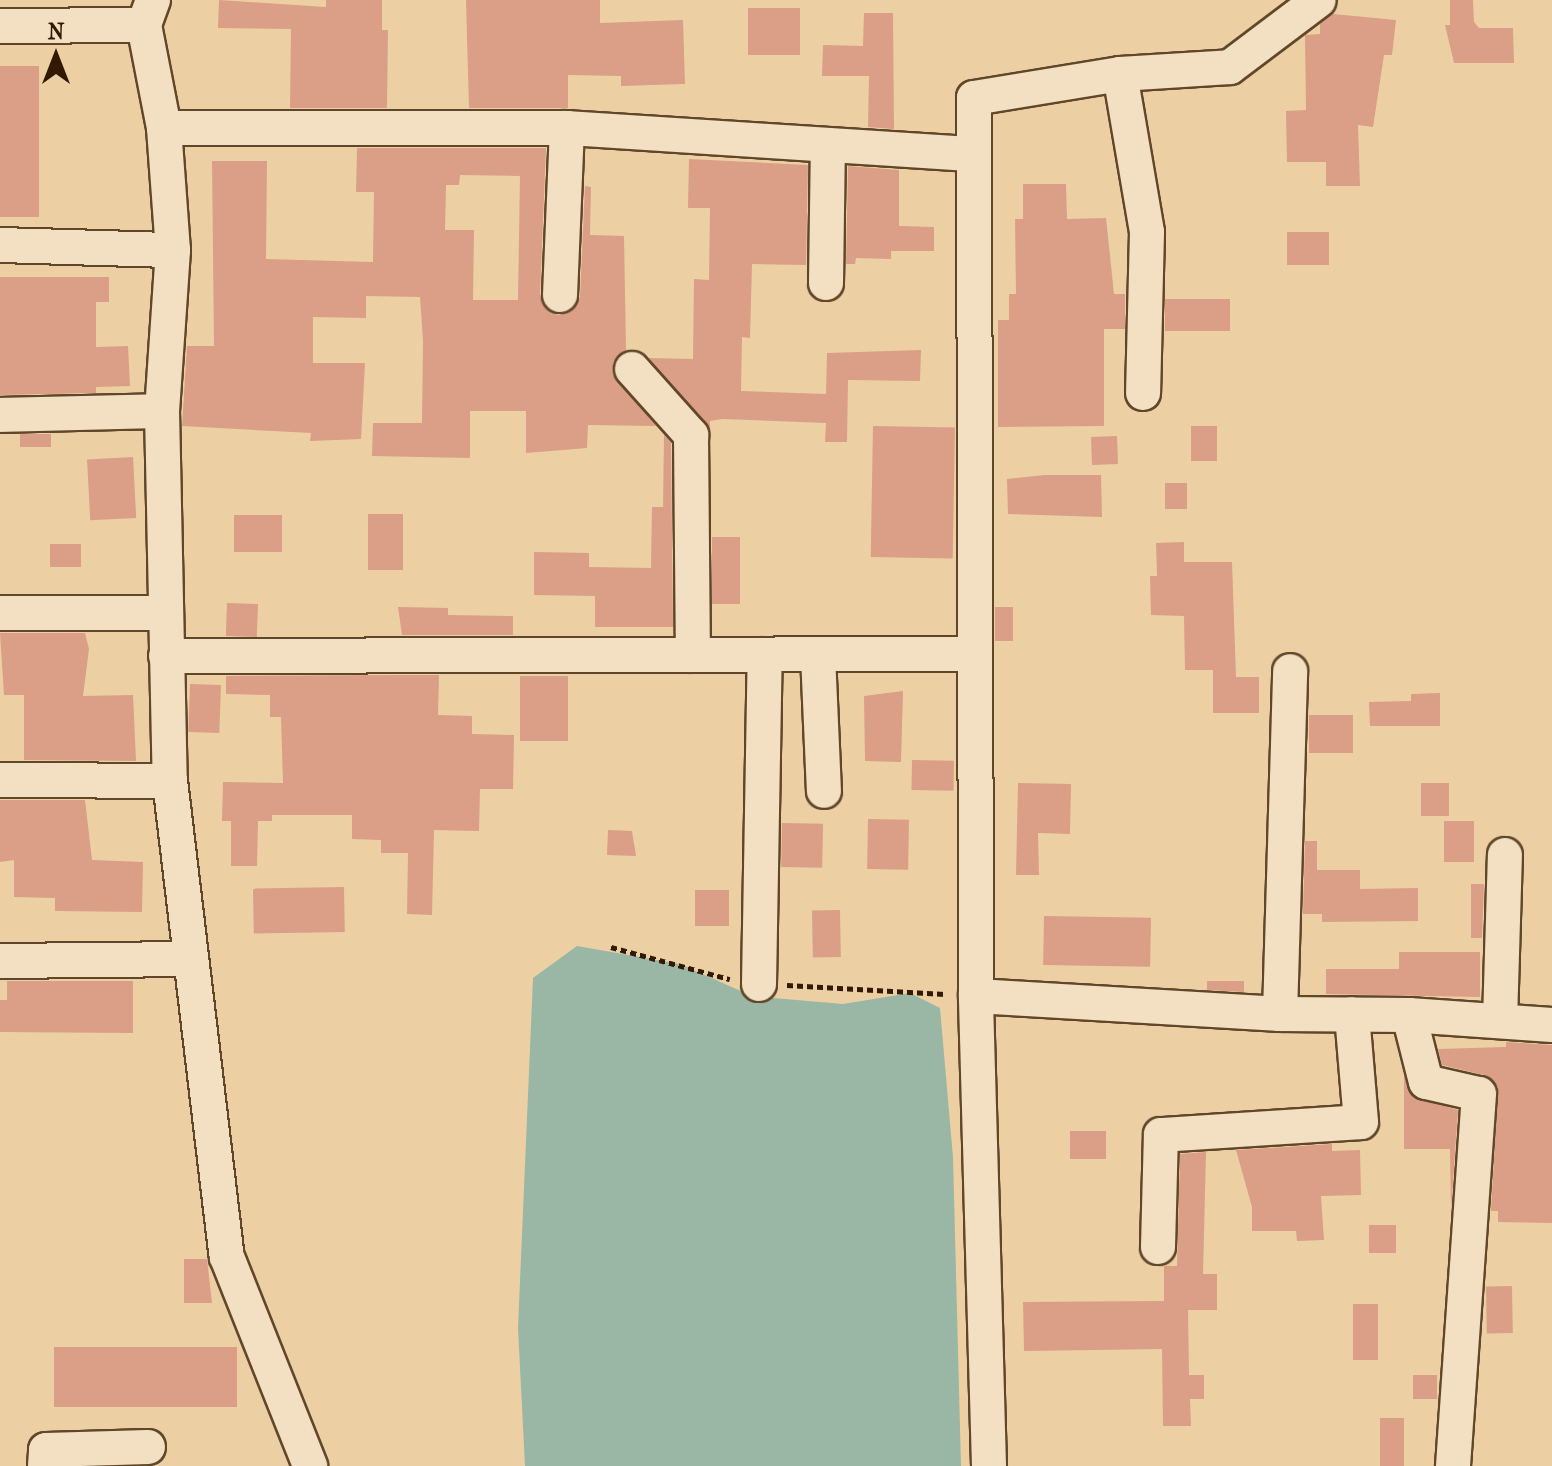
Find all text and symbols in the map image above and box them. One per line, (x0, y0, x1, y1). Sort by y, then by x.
north arrow (16, 16, 96, 96)
text: N (48, 19, 64, 45)

